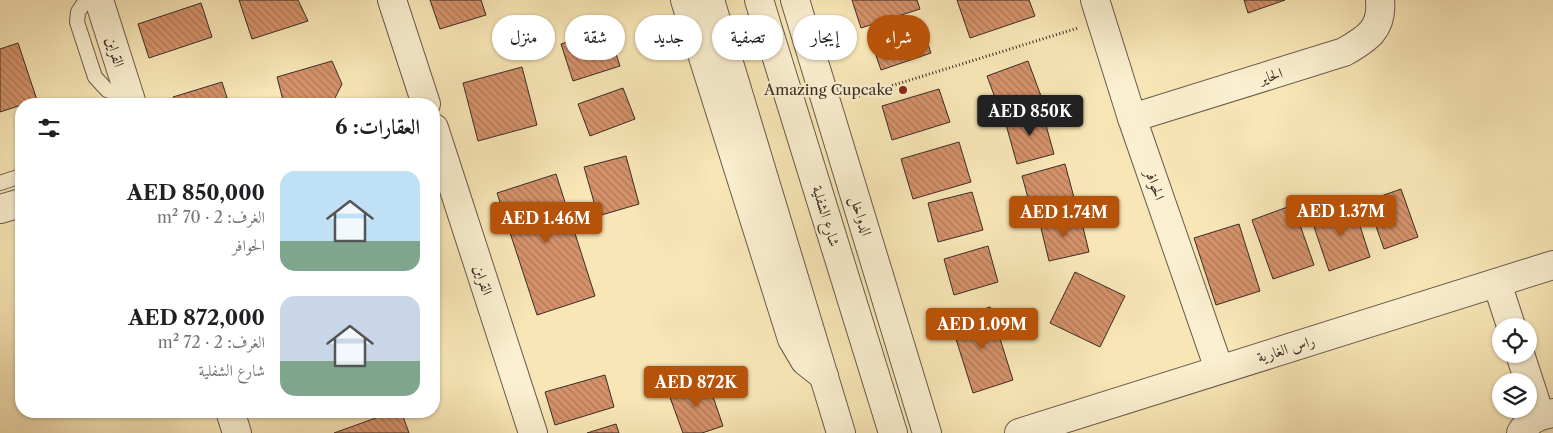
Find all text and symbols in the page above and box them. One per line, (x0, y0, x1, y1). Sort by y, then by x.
chip: منزل (492, 15, 555, 60)
chip: شقة (565, 15, 625, 60)
chip: جديد (635, 15, 702, 60)
chip: تصفية (712, 15, 783, 60)
chip: إيجار (793, 15, 857, 60)
chip: شراء (867, 15, 930, 60)
street label: القراين (101, 34, 129, 70)
street label: الحاير (1255, 63, 1285, 89)
place label: Amazing Cupcake (763, 80, 893, 99)
marker: Amazing Cupcake (897, 84, 909, 96)
pin: AED 850K (978, 94, 1082, 137)
text: AED 850K (988, 101, 1072, 121)
icon: filters (35, 114, 63, 142)
text: العقارات: 6 (335, 114, 420, 139)
street label: الحوافر (1140, 165, 1169, 203)
text: AED 850,000 (127, 180, 265, 205)
street label: شارع الشفلية (804, 183, 845, 250)
icon: home (320, 191, 380, 251)
street label: الدواخل (845, 194, 877, 239)
pin: AED 1.37M (1284, 194, 1398, 237)
pin: AED 1.74M (1007, 196, 1121, 238)
text: AED 1.37M (1297, 201, 1385, 221)
pin: AED 1.46M (489, 202, 603, 244)
text: AED 1.74M (1020, 202, 1108, 222)
text: الغرف: 2 · 70 m² (157, 207, 265, 227)
text: AED 1.46M (501, 208, 591, 228)
text: الحوافر (232, 235, 265, 255)
street label: القراين (469, 262, 497, 298)
text: AED 872,000 (128, 305, 265, 330)
pin: AED 1.09M (925, 308, 1039, 350)
text: AED 1.09M (937, 314, 1027, 334)
icon: home (320, 316, 380, 376)
map controls (1492, 318, 1537, 418)
button: locate (1492, 318, 1537, 363)
street label: راس الغارية (1255, 331, 1317, 366)
text: الغرف: 2 · 72 m² (158, 332, 265, 352)
text: شارع الشفلية (198, 360, 265, 380)
pin: AED 872K (644, 366, 748, 408)
text: AED 872K (655, 372, 737, 392)
button: layers (1492, 373, 1537, 418)

